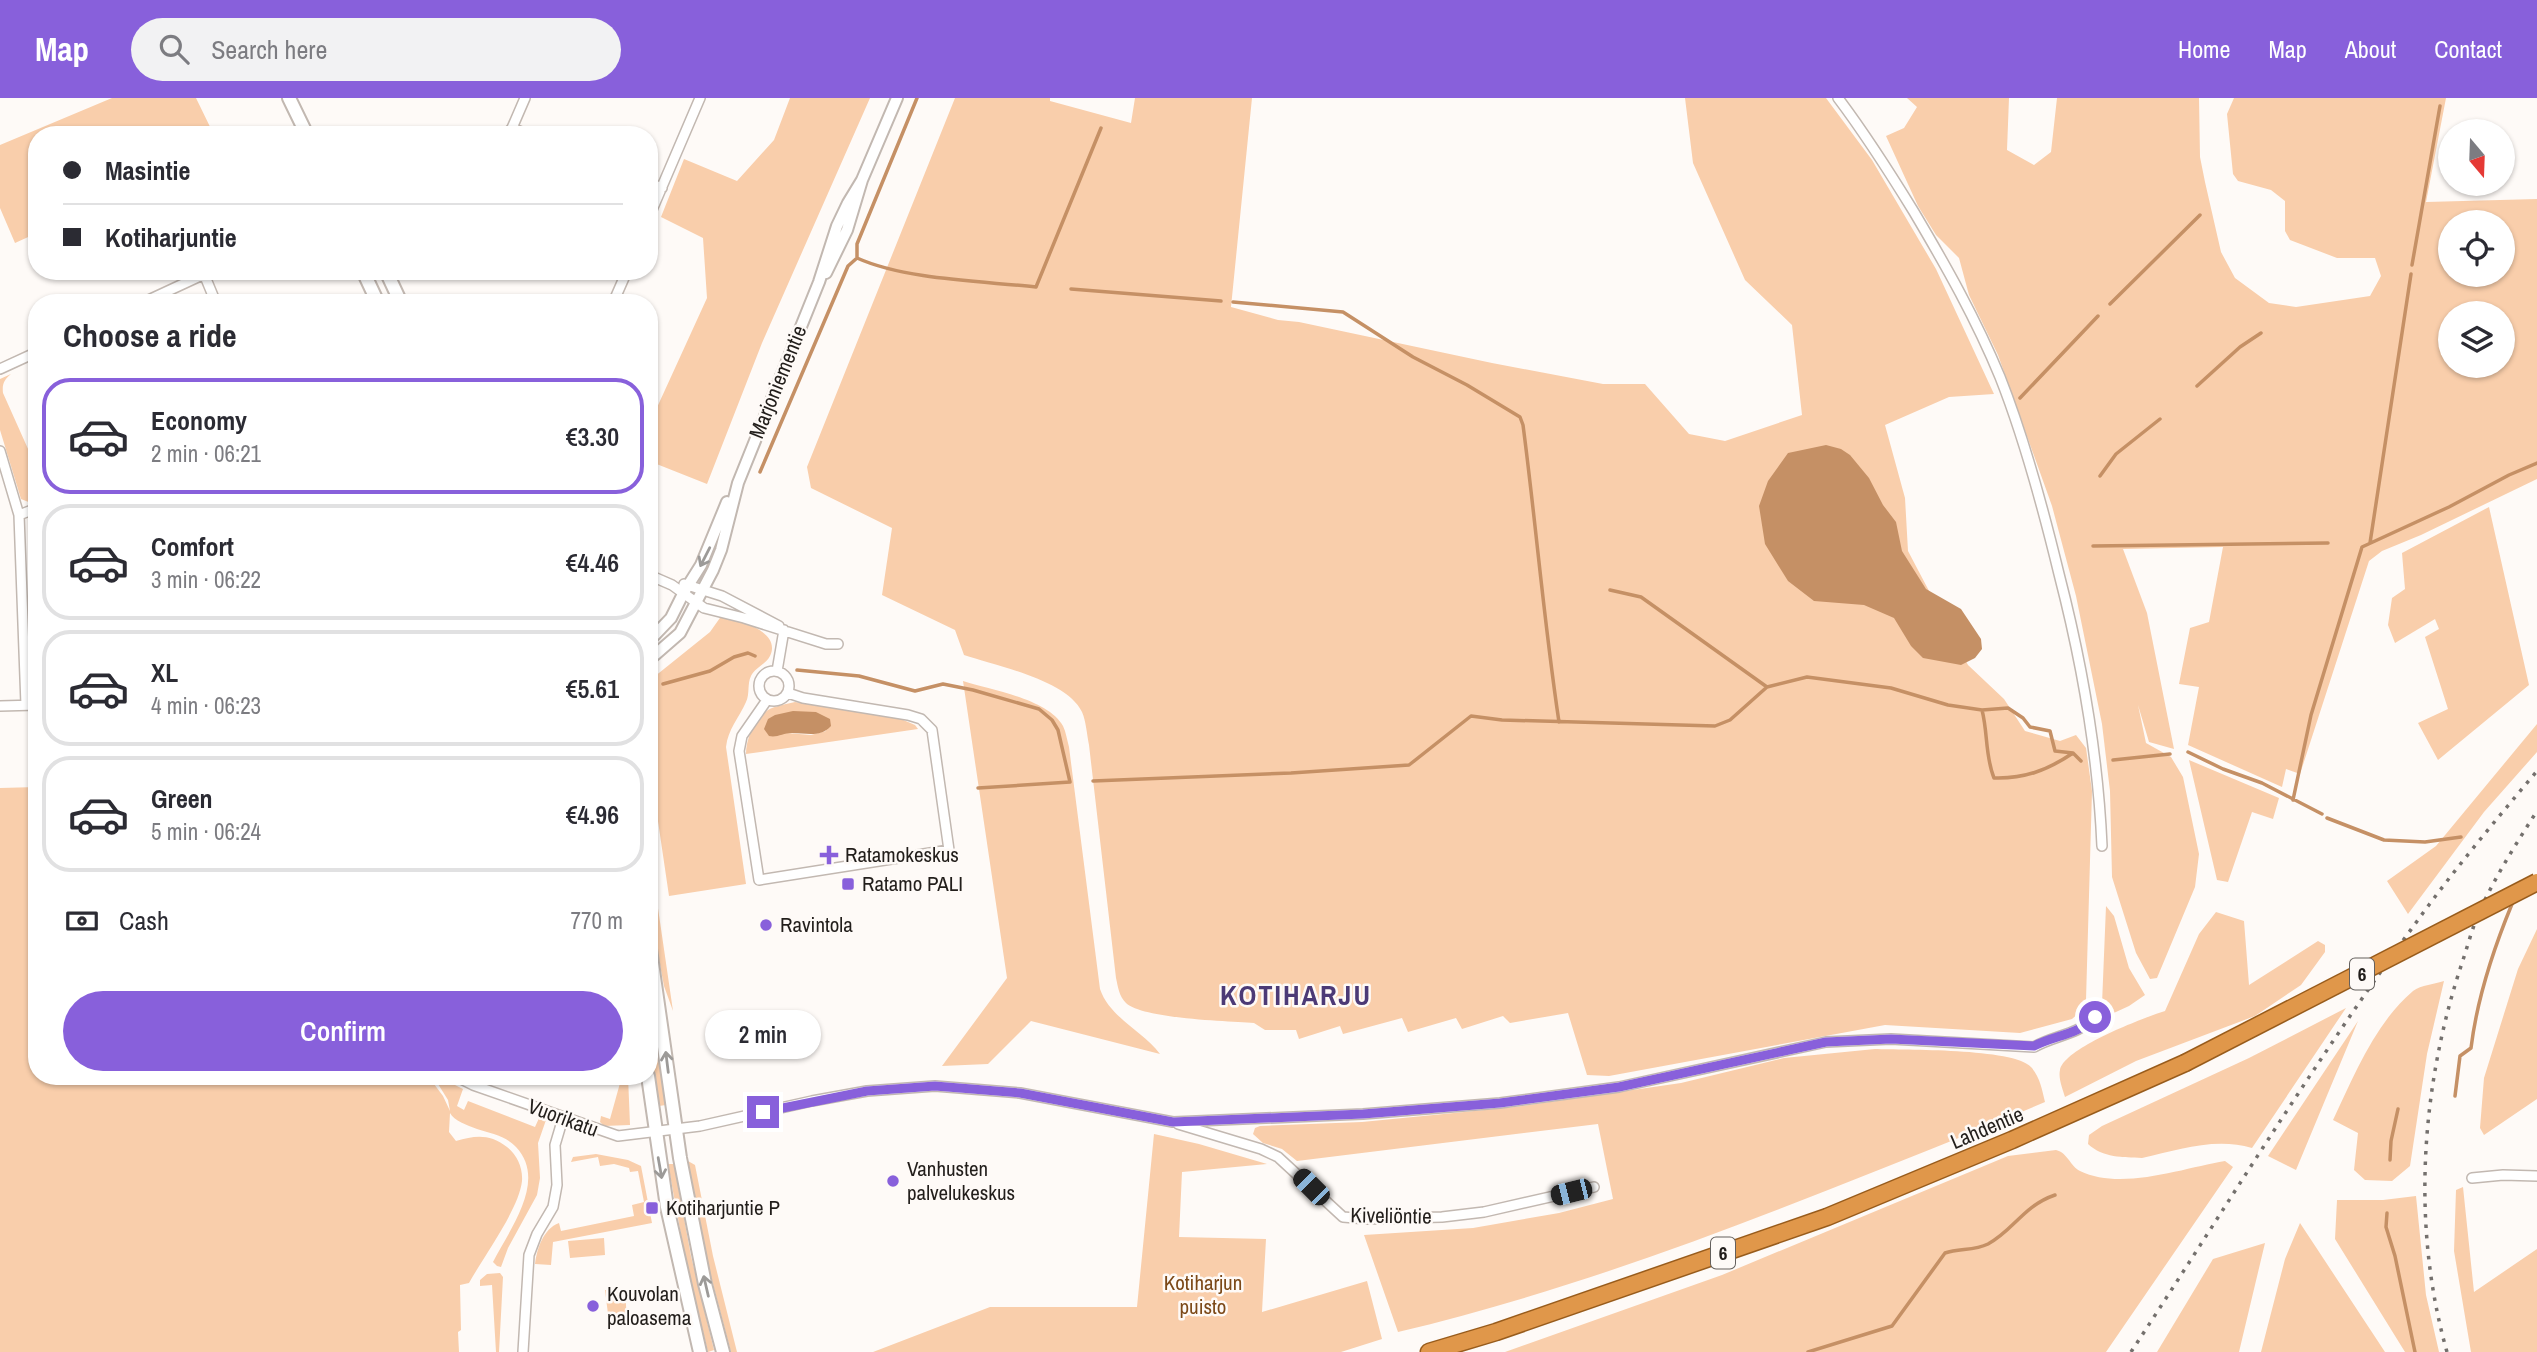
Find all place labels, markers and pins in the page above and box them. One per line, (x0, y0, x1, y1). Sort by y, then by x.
place label: Ratamokeskus (845, 840, 959, 869)
marker: Ratamokeskus (819, 845, 839, 865)
place label: Ratamo PALI (862, 869, 963, 898)
marker: Ratamo PALI (840, 876, 856, 892)
place label: Ravintola (780, 910, 853, 939)
marker: Ravintola (758, 917, 774, 933)
place label: Vanhusten palvelukeskus (907, 1154, 1015, 1207)
marker: Vanhusten palvelukeskus (885, 1173, 901, 1189)
place label: Kotiharjuntie P (666, 1193, 780, 1222)
marker: Kotiharjuntie P (644, 1200, 660, 1216)
place label: Kouvolan paloasema (607, 1279, 692, 1332)
marker: Kouvolan paloasema (585, 1298, 601, 1314)

